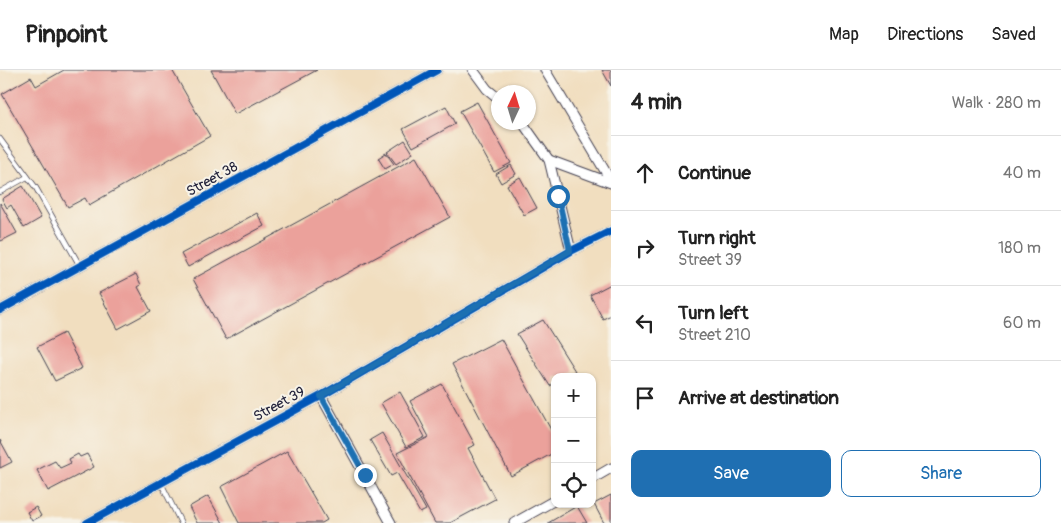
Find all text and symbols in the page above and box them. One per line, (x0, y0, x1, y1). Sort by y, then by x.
text: Pinpoint (25, 20, 107, 49)
text: Map (829, 23, 859, 46)
text: Directions (887, 23, 963, 46)
text: Saved (991, 23, 1036, 46)
north arrow (491, 85, 536, 130)
text: 4 min (631, 89, 682, 116)
text: Walk · 280 m (952, 93, 1041, 113)
street label: Street 38 (183, 158, 241, 200)
icon: ahead (631, 159, 659, 187)
text: Continue (678, 161, 751, 185)
text: 40 m (1003, 163, 1041, 183)
route start (547, 185, 570, 208)
text: Turn right (678, 226, 756, 250)
icon: right (631, 234, 659, 262)
text: 180 m (998, 238, 1041, 258)
text: Street 39 (678, 250, 742, 270)
text: Turn left (678, 301, 748, 325)
icon: left (631, 309, 659, 337)
text: 60 m (1003, 313, 1041, 333)
text: Street 210 (678, 325, 751, 345)
map controls (551, 373, 596, 508)
button: + (551, 373, 596, 418)
street label: Street 39 (250, 383, 308, 425)
icon: arrive (631, 384, 659, 412)
text: Arrive at destination (678, 386, 839, 410)
button: − (551, 418, 596, 463)
button: Save (631, 450, 831, 497)
button: Share (841, 450, 1041, 497)
button: locate (551, 463, 596, 508)
route end (354, 464, 377, 487)

